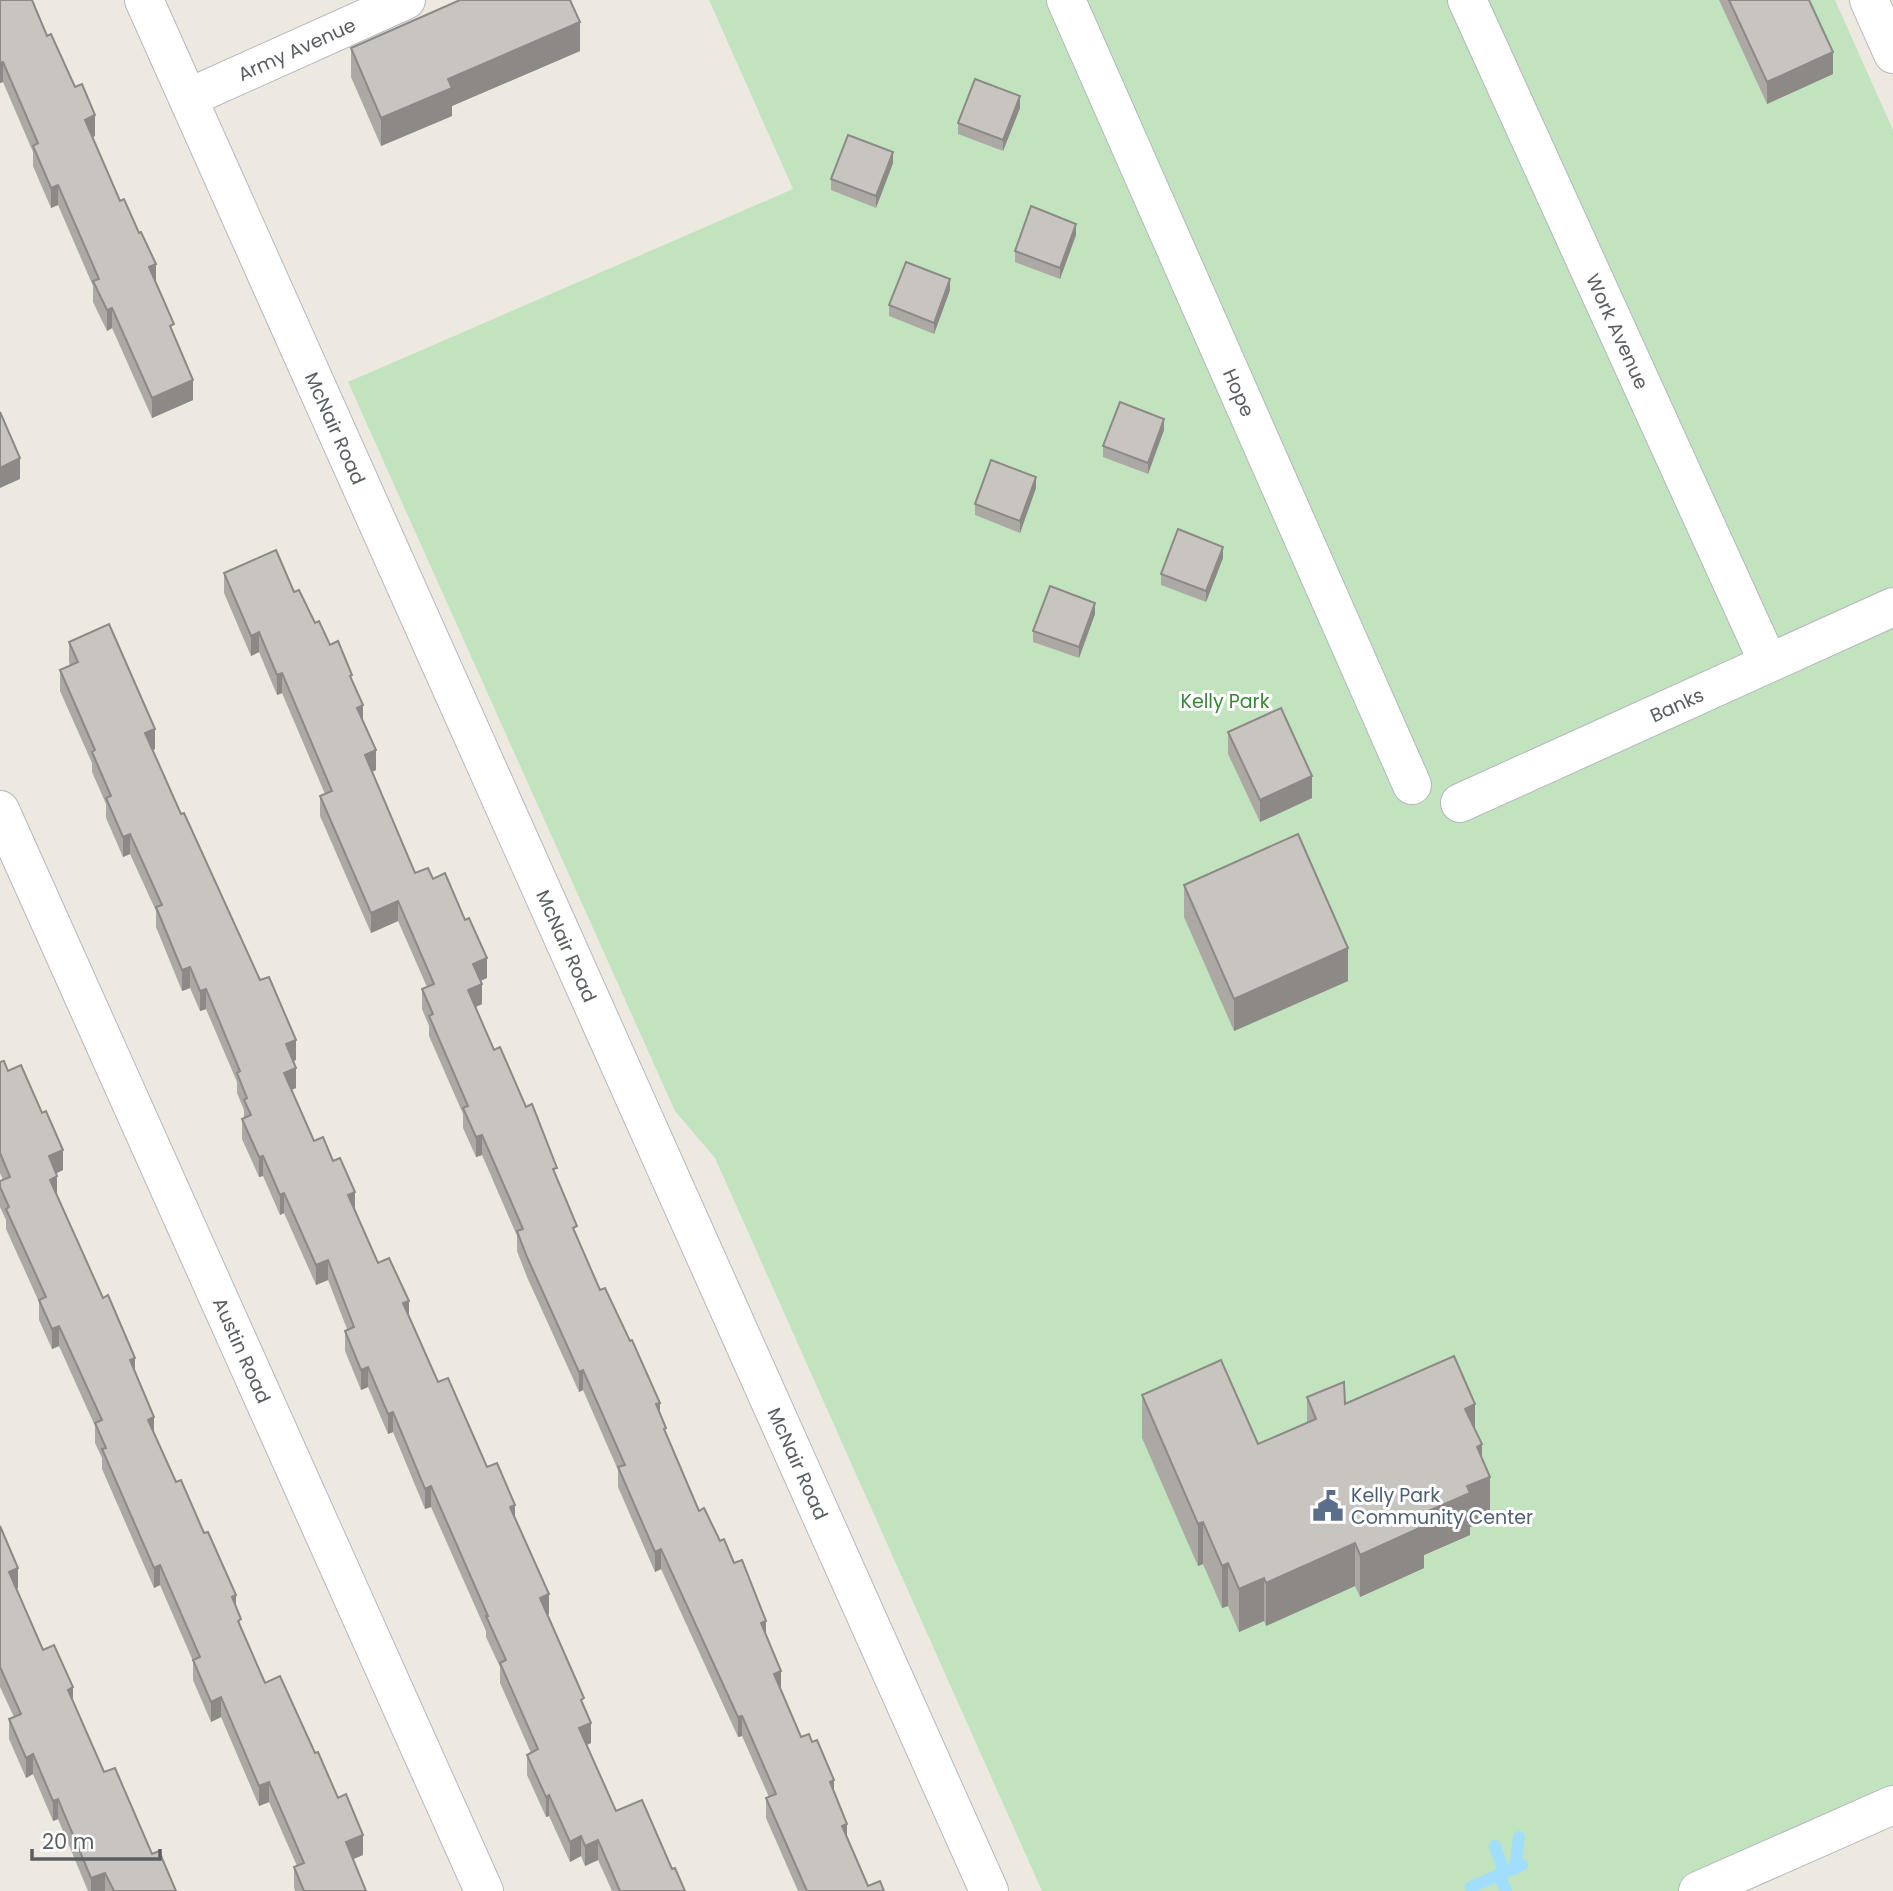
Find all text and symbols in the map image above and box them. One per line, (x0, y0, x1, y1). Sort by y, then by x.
street label: Army Avenue (233, 11, 360, 88)
street label: Work Avenue (1579, 270, 1655, 394)
street label: Hope (1216, 364, 1261, 421)
street label: McNair Road (298, 368, 372, 489)
street label: Banks (1646, 681, 1708, 729)
park label: Kelly Park (1181, 688, 1270, 715)
street label: McNair Road (529, 886, 603, 1007)
street label: Austin Road (206, 1293, 277, 1408)
street label: McNair Road (761, 1403, 834, 1524)
place label: Kelly Park Community Center (1351, 1482, 1533, 1531)
public building icon: Kelly Park Community Center (1311, 1489, 1345, 1523)
scale bar (32, 1818, 159, 1862)
text: 20 m (42, 1827, 95, 1856)

